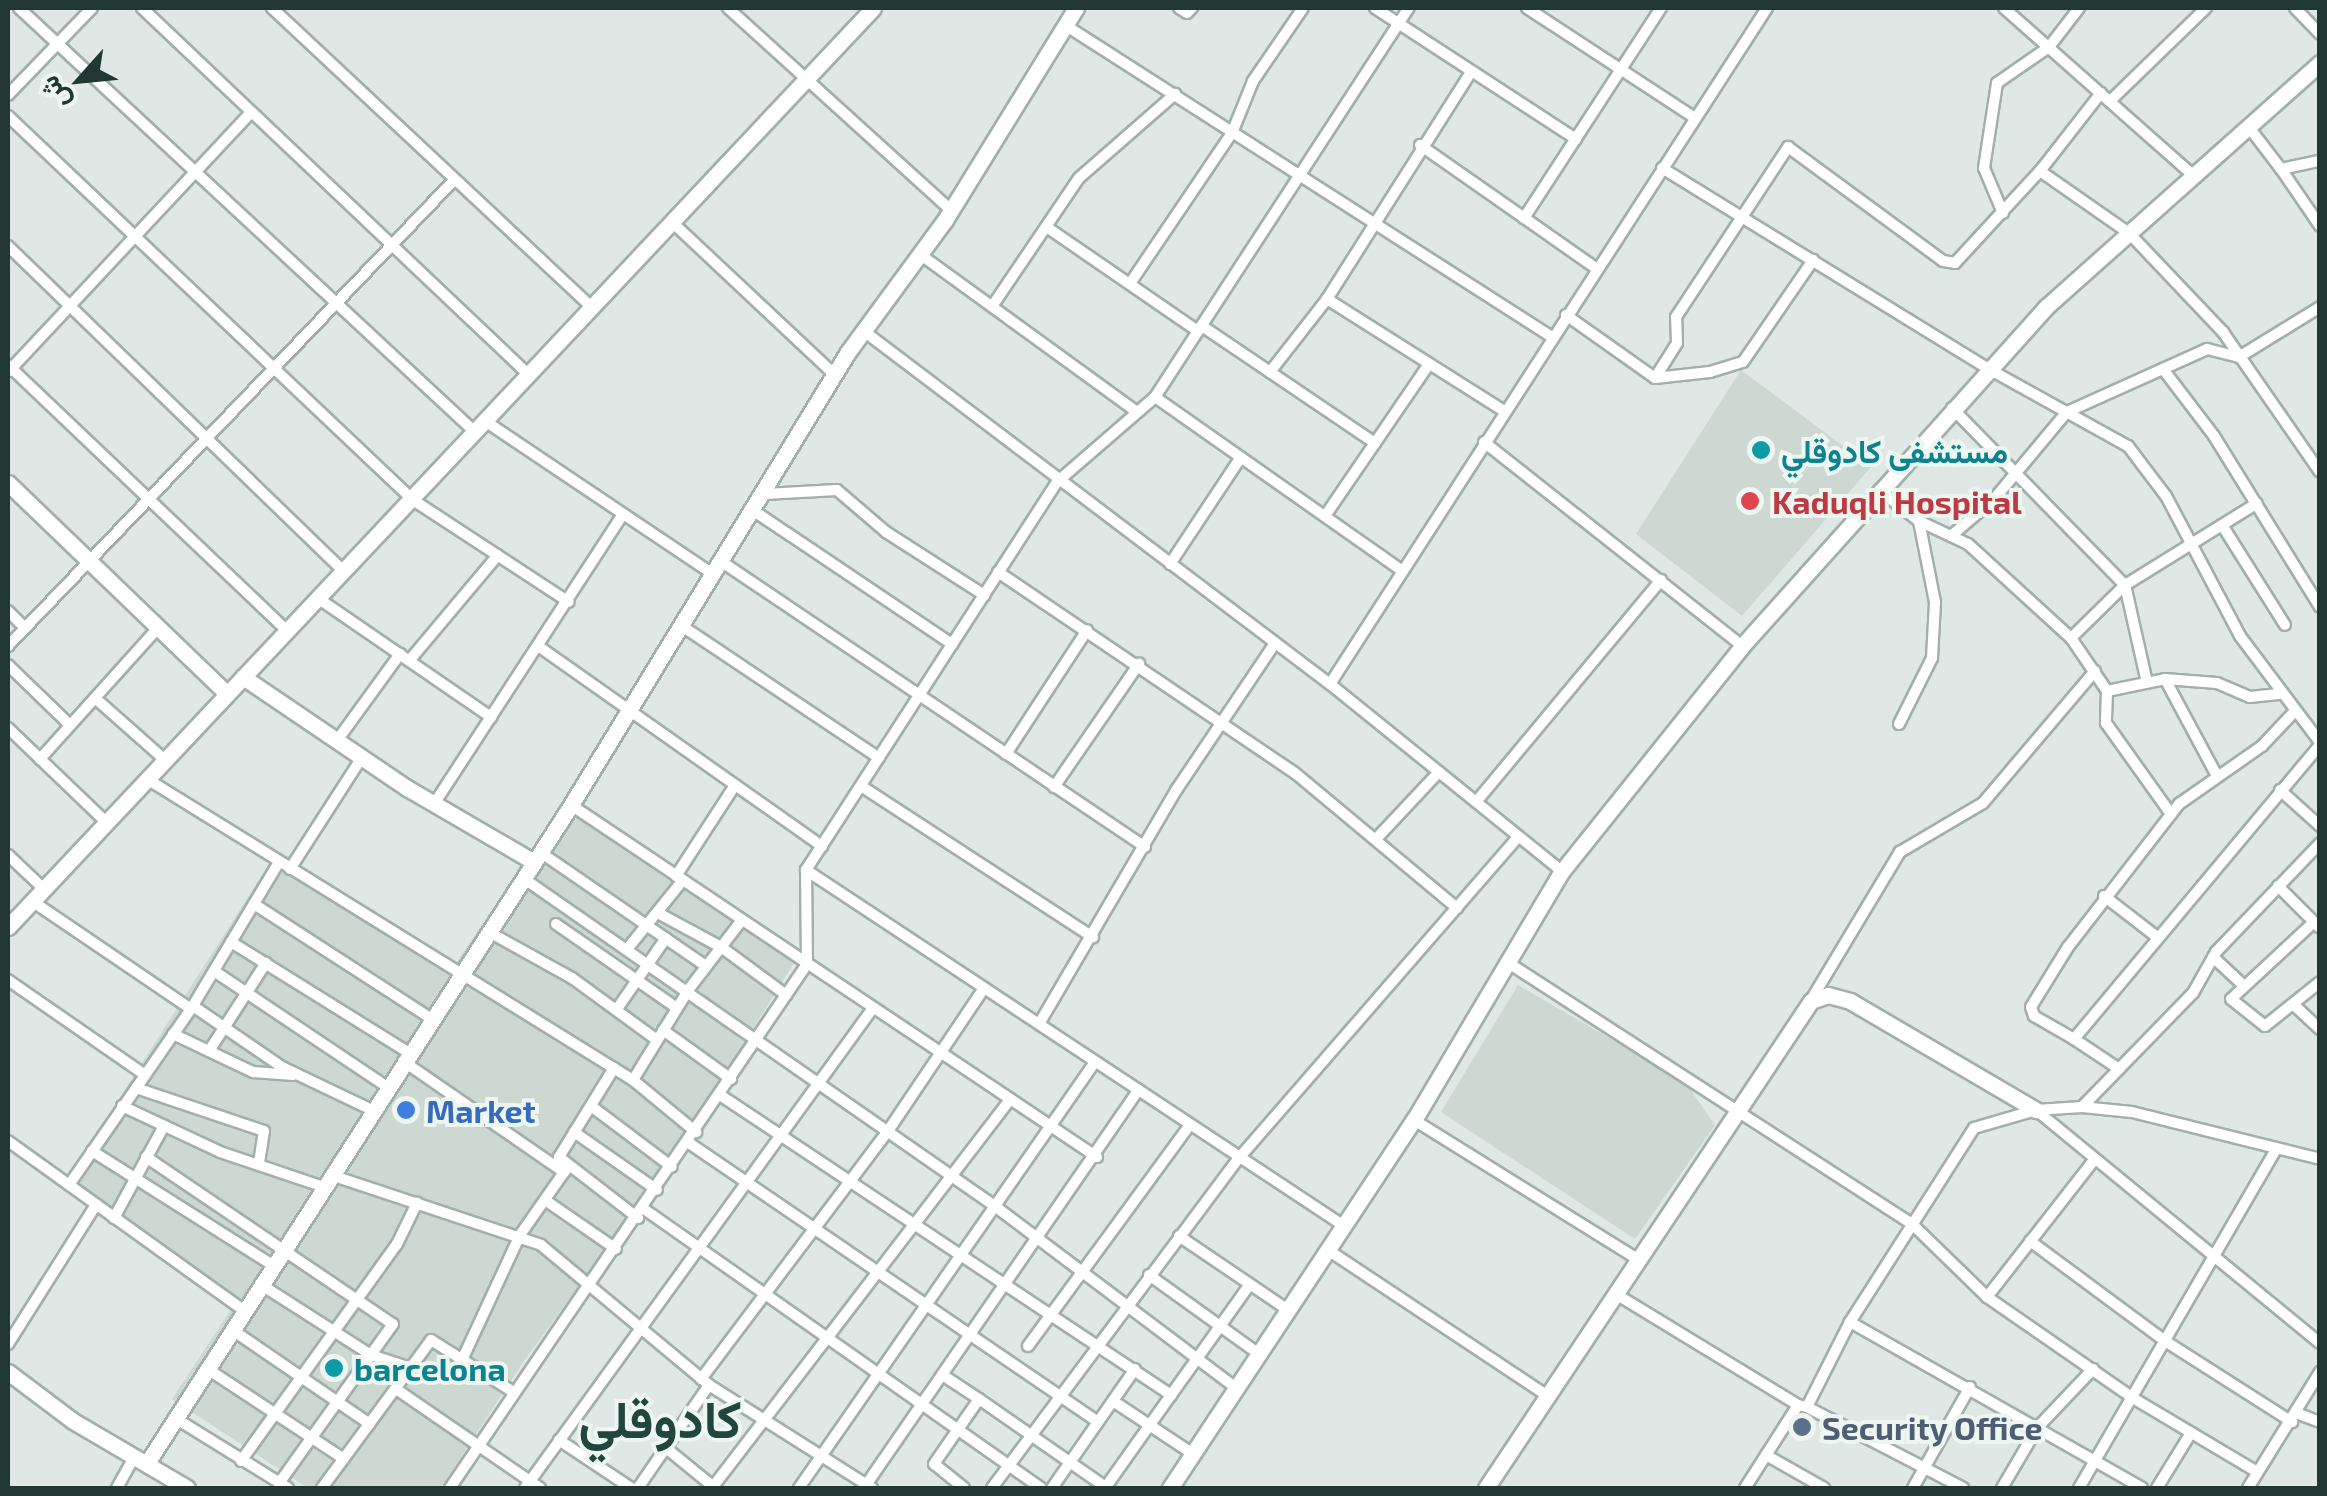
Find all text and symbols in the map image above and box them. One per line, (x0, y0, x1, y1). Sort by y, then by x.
north arrow (30, 30, 130, 130)
text: ش (30, 71, 76, 116)
place label: مستشفى كادوقلي (1781, 431, 2008, 469)
marker: مستشفى كادوقلي (1750, 439, 1772, 461)
place label: Kaduqli Hospital (1772, 482, 2022, 520)
marker: Kaduqli Hospital (1737, 488, 1763, 514)
place label: Market (426, 1091, 536, 1129)
marker: Market (395, 1099, 417, 1121)
place label: barcelona (354, 1349, 506, 1387)
marker: barcelona (323, 1357, 345, 1379)
district label: كادوقلي (578, 1387, 742, 1449)
place label: Security Office (1822, 1408, 2043, 1446)
marker: Security Office (1791, 1416, 1813, 1438)

